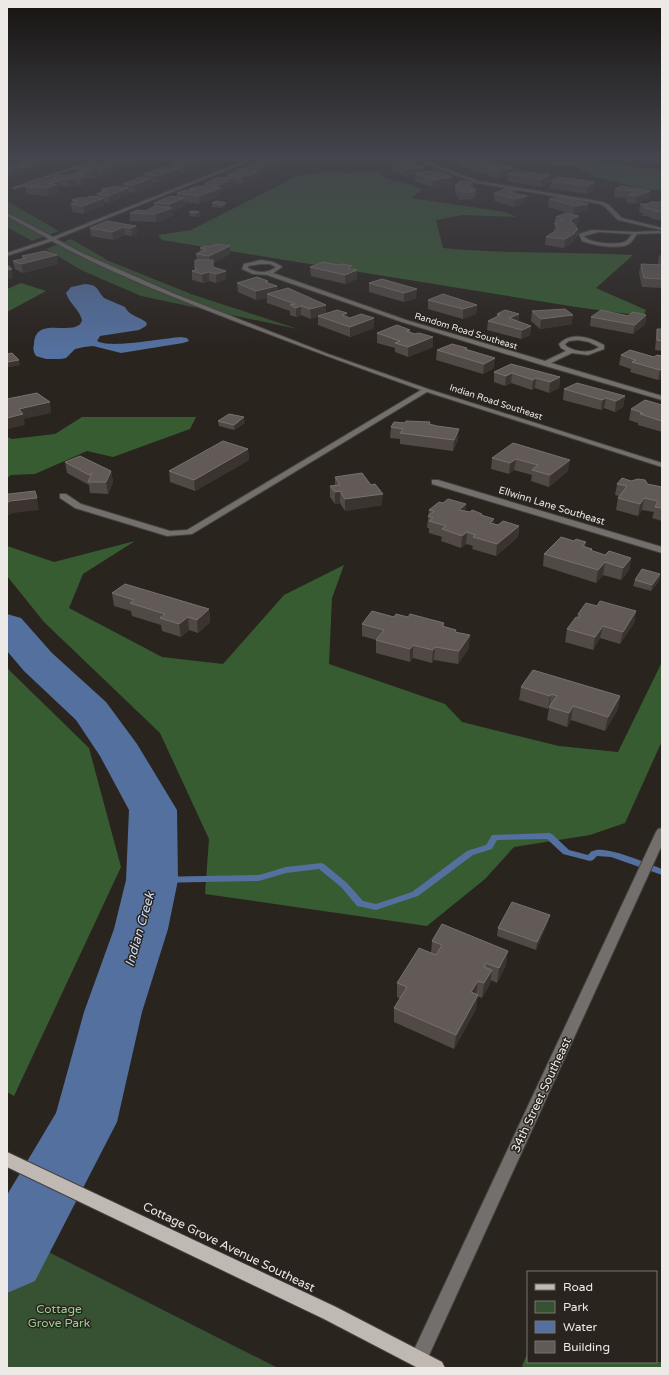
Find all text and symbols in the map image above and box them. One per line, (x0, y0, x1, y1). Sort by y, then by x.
street label: Random Road Southeast (413, 311, 519, 353)
street label: Indian Road Southeast (448, 382, 544, 423)
street label: Ellwinn Lane Southeast (497, 484, 606, 528)
water label: Indian Creek (122, 889, 159, 969)
street label: 34th Street Southeast (508, 1035, 574, 1155)
street label: Cottage Grove Avenue Southeast (141, 1199, 318, 1295)
legend (527, 1271, 657, 1363)
text: Road (563, 1280, 593, 1294)
text: Park (563, 1300, 589, 1314)
park label: Cottage Grove Park (28, 1302, 91, 1330)
text: Water (563, 1320, 598, 1334)
text: Building (563, 1340, 610, 1354)

